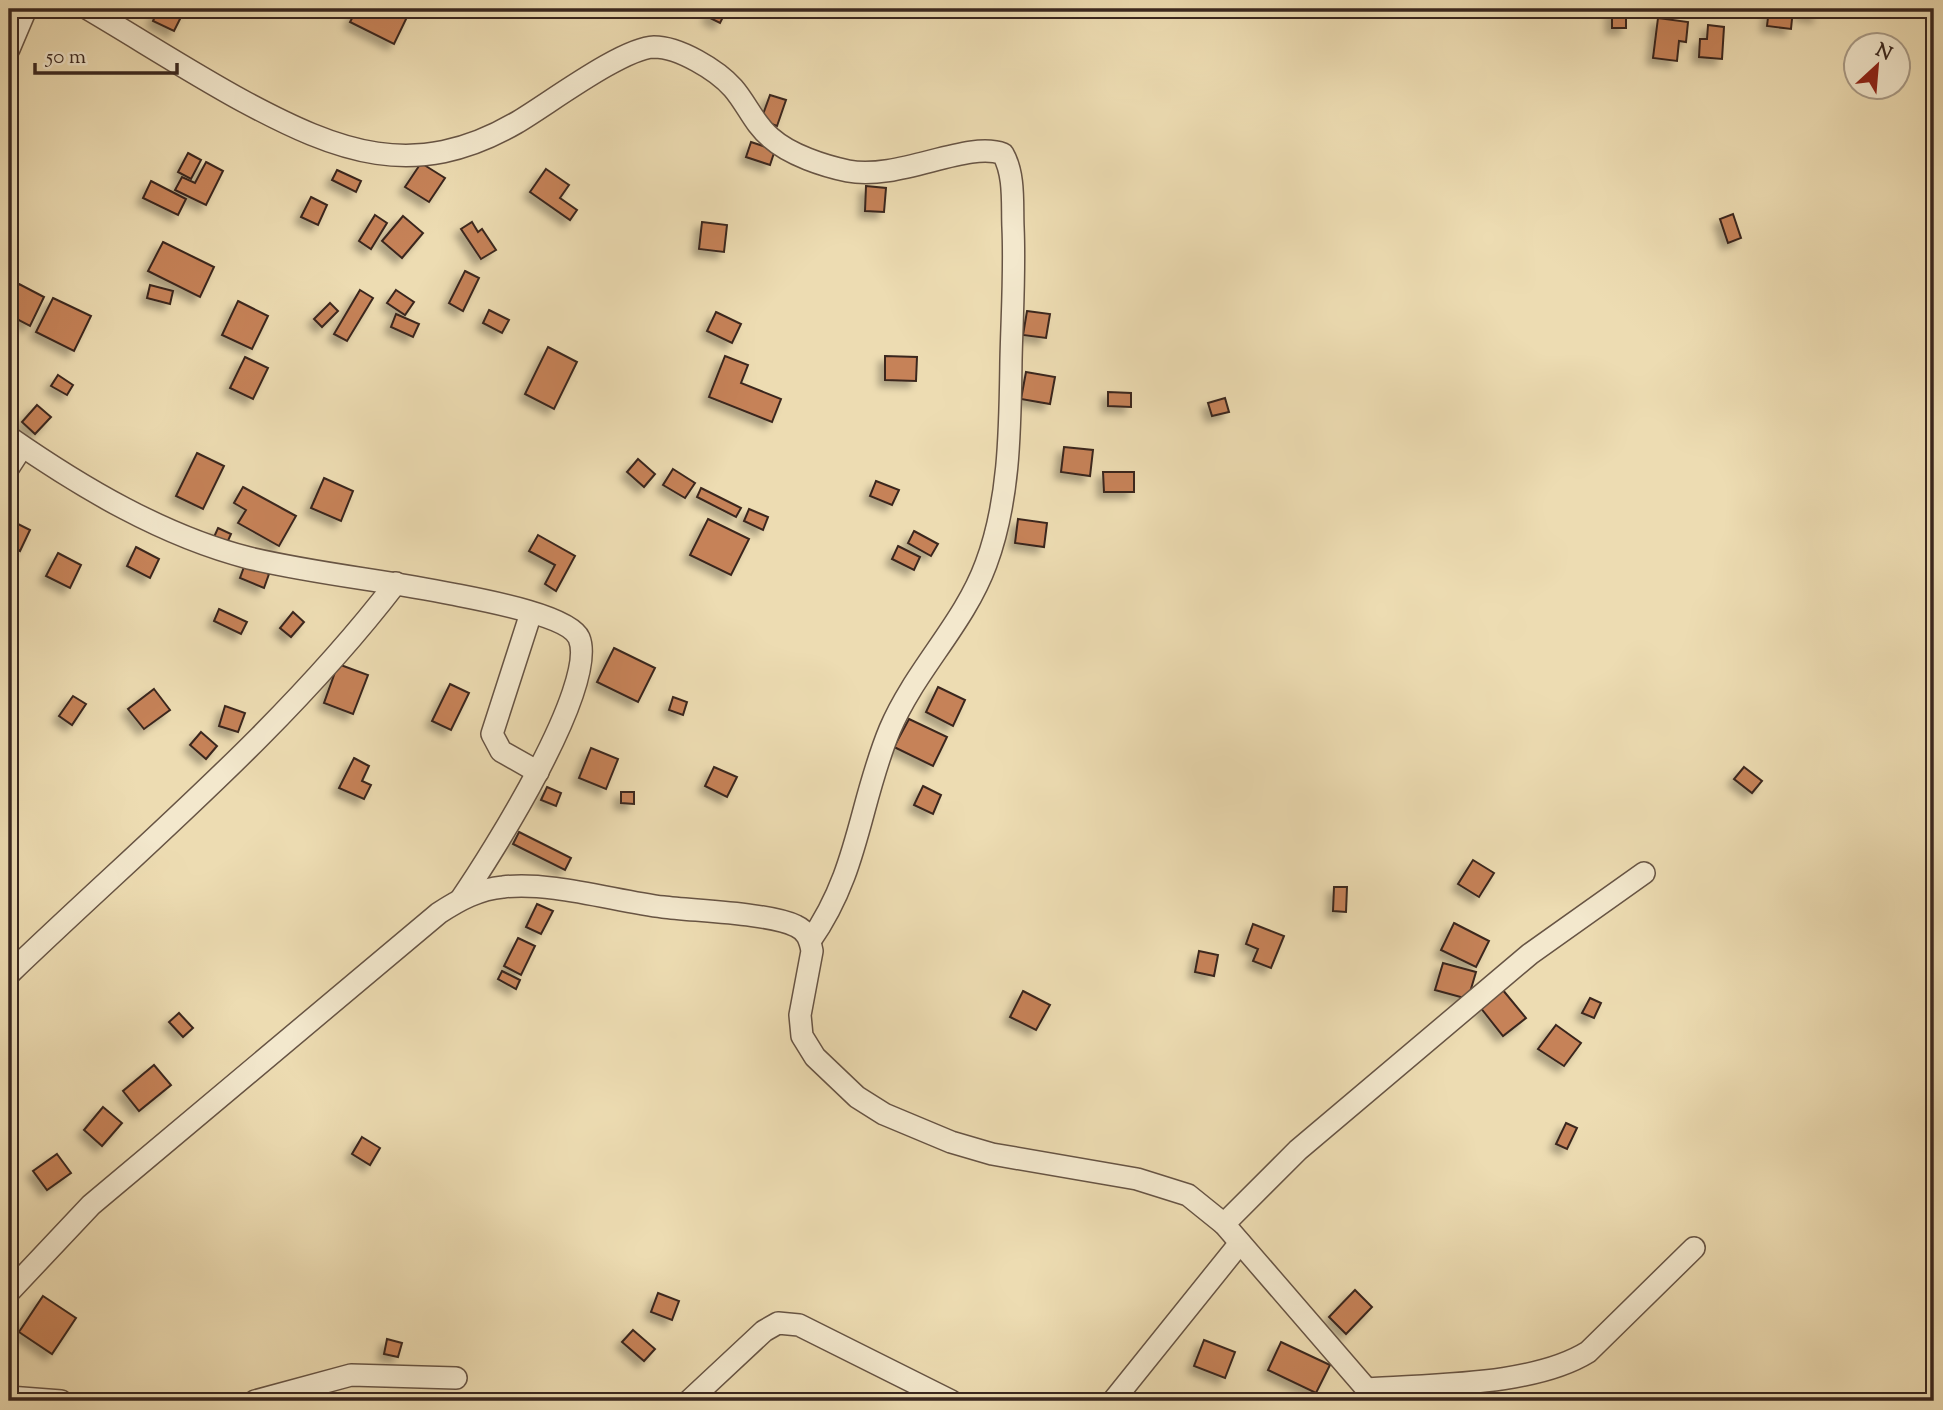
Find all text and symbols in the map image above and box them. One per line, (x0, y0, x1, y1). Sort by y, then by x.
scale bar (35, 32, 177, 76)
north arrow (1842, 32, 1912, 102)
text: N (1871, 38, 1896, 68)
text: 50 m (45, 43, 86, 73)

